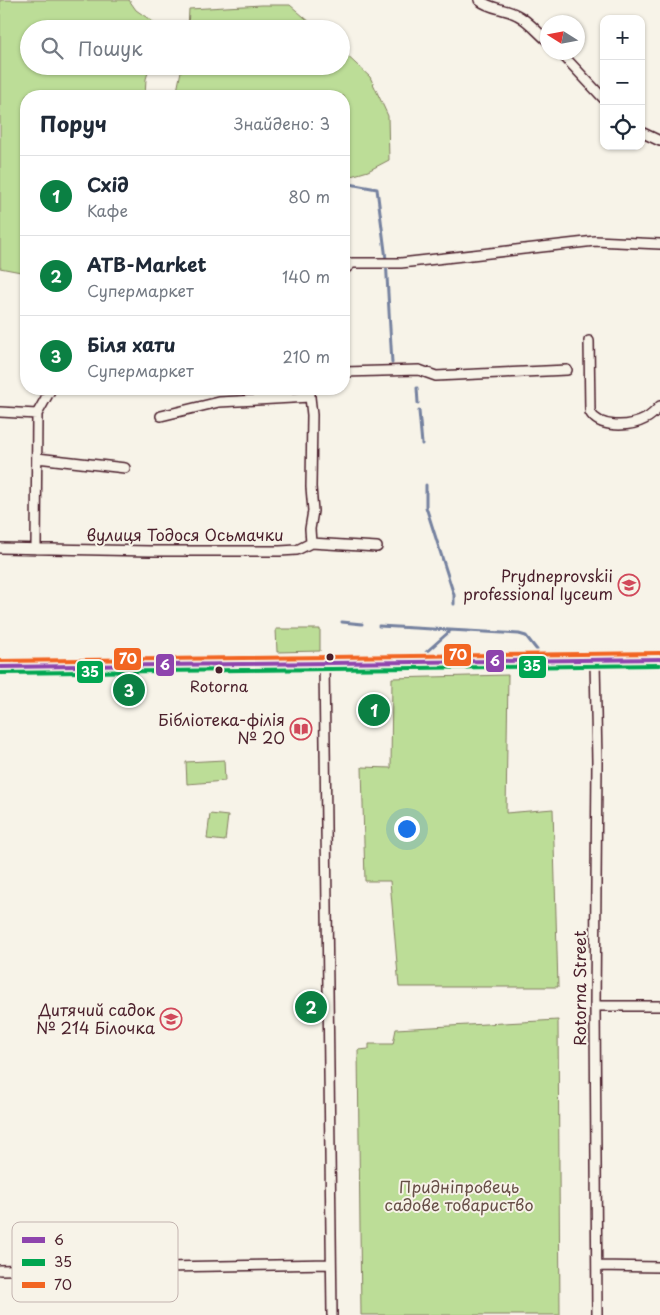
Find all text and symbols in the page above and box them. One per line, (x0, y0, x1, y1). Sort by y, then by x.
north arrow (540, 15, 585, 60)
map controls (600, 15, 645, 150)
button: + (600, 15, 645, 60)
search box (20, 20, 350, 75)
icon: search (38, 34, 66, 62)
text: Пошук (78, 34, 143, 62)
button: − (600, 60, 645, 105)
button: locate (600, 105, 645, 150)
text: Поруч (40, 107, 107, 139)
text: Знайдено: 3 (234, 111, 330, 135)
text: Схід (87, 170, 129, 198)
text: 1 (52, 184, 60, 208)
text: 80 m (288, 184, 330, 208)
text: Кафе (87, 198, 128, 222)
text: ATB-Market (87, 250, 207, 278)
text: 2 (50, 264, 62, 288)
text: 140 m (282, 264, 330, 288)
text: Супермаркет (87, 278, 194, 302)
text: Біля хати (87, 330, 176, 358)
text: 3 (51, 344, 61, 368)
text: 210 m (282, 344, 330, 368)
text: Супермаркет (87, 358, 194, 382)
street label: вулиця Тодося Осьмачки (86, 522, 284, 546)
place label: Prydneprovskii professional lyceum (463, 563, 613, 605)
school or university icon: Prydneprovskii professional lyceum (617, 573, 641, 597)
line badge: 70 (443, 643, 472, 667)
text: 70 (449, 644, 467, 665)
line badge: 70 (113, 647, 142, 671)
text: 70 (119, 648, 137, 669)
line badge: 6 (485, 649, 505, 673)
text: 6 (490, 650, 500, 671)
unlabelled marker (325, 652, 335, 662)
line badge: 6 (155, 653, 175, 677)
text: 6 (160, 654, 170, 675)
line badge: 35 (518, 655, 547, 679)
text: 35 (523, 655, 541, 676)
line badge: 35 (76, 660, 104, 684)
text: 35 (81, 661, 99, 682)
marker: Rotorna (214, 665, 224, 675)
pin: 3 (113, 671, 145, 709)
place label: Rotorna (190, 674, 249, 697)
pin: 1 (358, 691, 390, 729)
place label: Бібліотека-філія № 20 (158, 707, 285, 749)
library icon: Бібліотека-філія № 20 (289, 717, 313, 741)
your location (394, 816, 420, 842)
street label: Rotorna Street (567, 930, 591, 1046)
pin: 2 (295, 988, 327, 1026)
place label: Дитячий садок № 214 Білочка (36, 997, 155, 1039)
school or university icon: Дитячий садок № 214 Білочка (159, 1007, 183, 1031)
park label: Придніпровець садове товариство (385, 1174, 533, 1216)
legend (12, 1222, 178, 1302)
text: 6 (54, 1229, 64, 1250)
text: 35 (54, 1251, 72, 1272)
text: 70 (54, 1274, 72, 1295)

